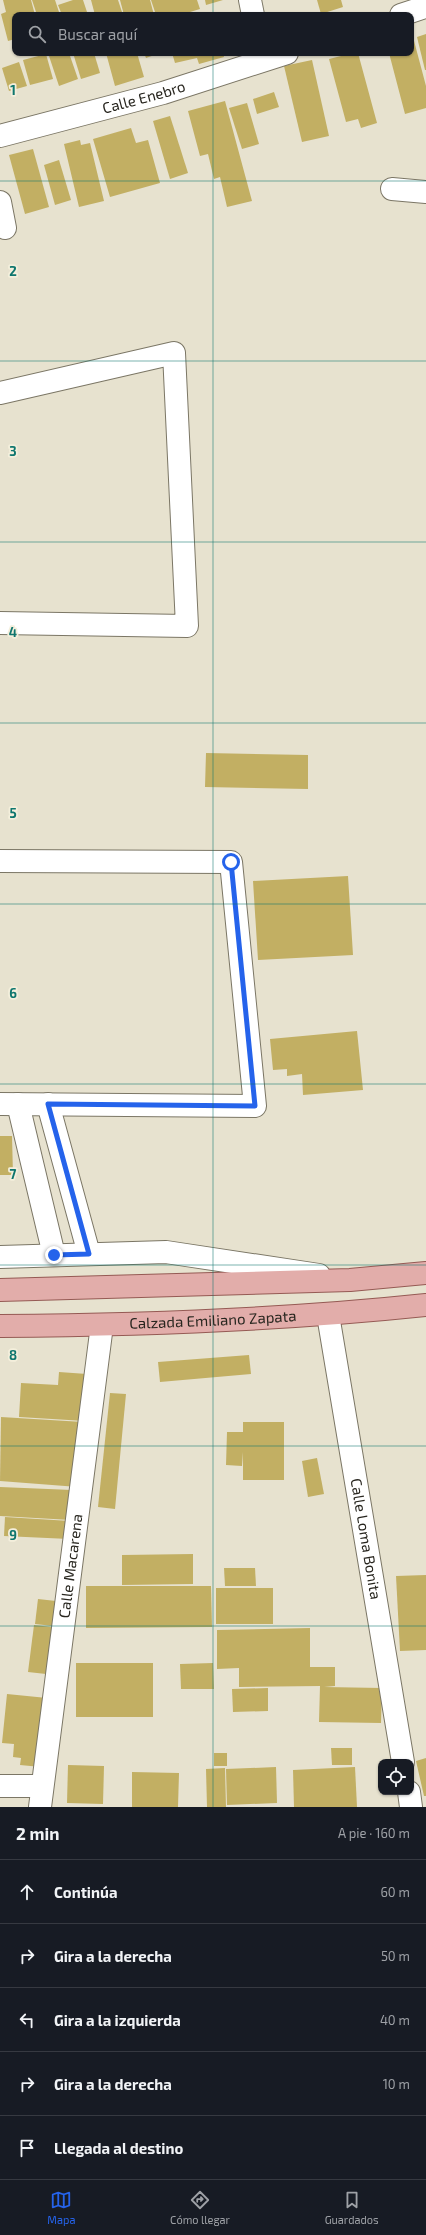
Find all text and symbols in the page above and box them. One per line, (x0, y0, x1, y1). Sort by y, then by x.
search box (12, 12, 414, 56)
icon: search (26, 23, 48, 45)
text: Buscar aquí (58, 25, 137, 43)
street label: Calle Enebro (100, 76, 187, 117)
text: 1 (10, 82, 16, 98)
text: 2 (9, 263, 17, 279)
text: 3 (9, 443, 17, 459)
text: 4 (9, 624, 17, 640)
text: 5 (9, 805, 17, 821)
route start (222, 853, 240, 871)
text: 6 (9, 985, 17, 1001)
text: 7 (10, 1166, 17, 1182)
route end (45, 1246, 63, 1264)
street label: Calzada Emiliano Zapata (129, 1306, 297, 1332)
text: 8 (9, 1347, 17, 1363)
street label: Calle Loma Bonita (348, 1477, 386, 1601)
street label: Calle Macarena (54, 1513, 86, 1619)
text: 9 (9, 1527, 17, 1543)
map controls (378, 1759, 414, 1795)
button: locate (378, 1759, 414, 1795)
text: 2 min (16, 1823, 59, 1843)
text: A pie · 160 m (338, 1825, 410, 1841)
icon: ahead (16, 1881, 38, 1903)
text: Continúa (54, 1883, 117, 1901)
text: 60 m (380, 1884, 410, 1900)
icon: right (16, 1945, 38, 1967)
text: Gira a la derecha (54, 1947, 172, 1965)
text: 50 m (381, 1948, 410, 1964)
icon: left (16, 2009, 38, 2031)
text: Gira a la izquierda (54, 2011, 181, 2029)
text: 40 m (380, 2012, 410, 2028)
icon: right (16, 2073, 38, 2095)
text: Gira a la derecha (54, 2075, 172, 2093)
text: 10 m (383, 2076, 410, 2092)
icon: arrive (16, 2137, 38, 2159)
text: Llegada al destino (54, 2139, 183, 2157)
tab: Mapa (47, 2189, 75, 2226)
tab: Cómo llegar (170, 2189, 230, 2226)
tab: Guardados (325, 2189, 379, 2226)

